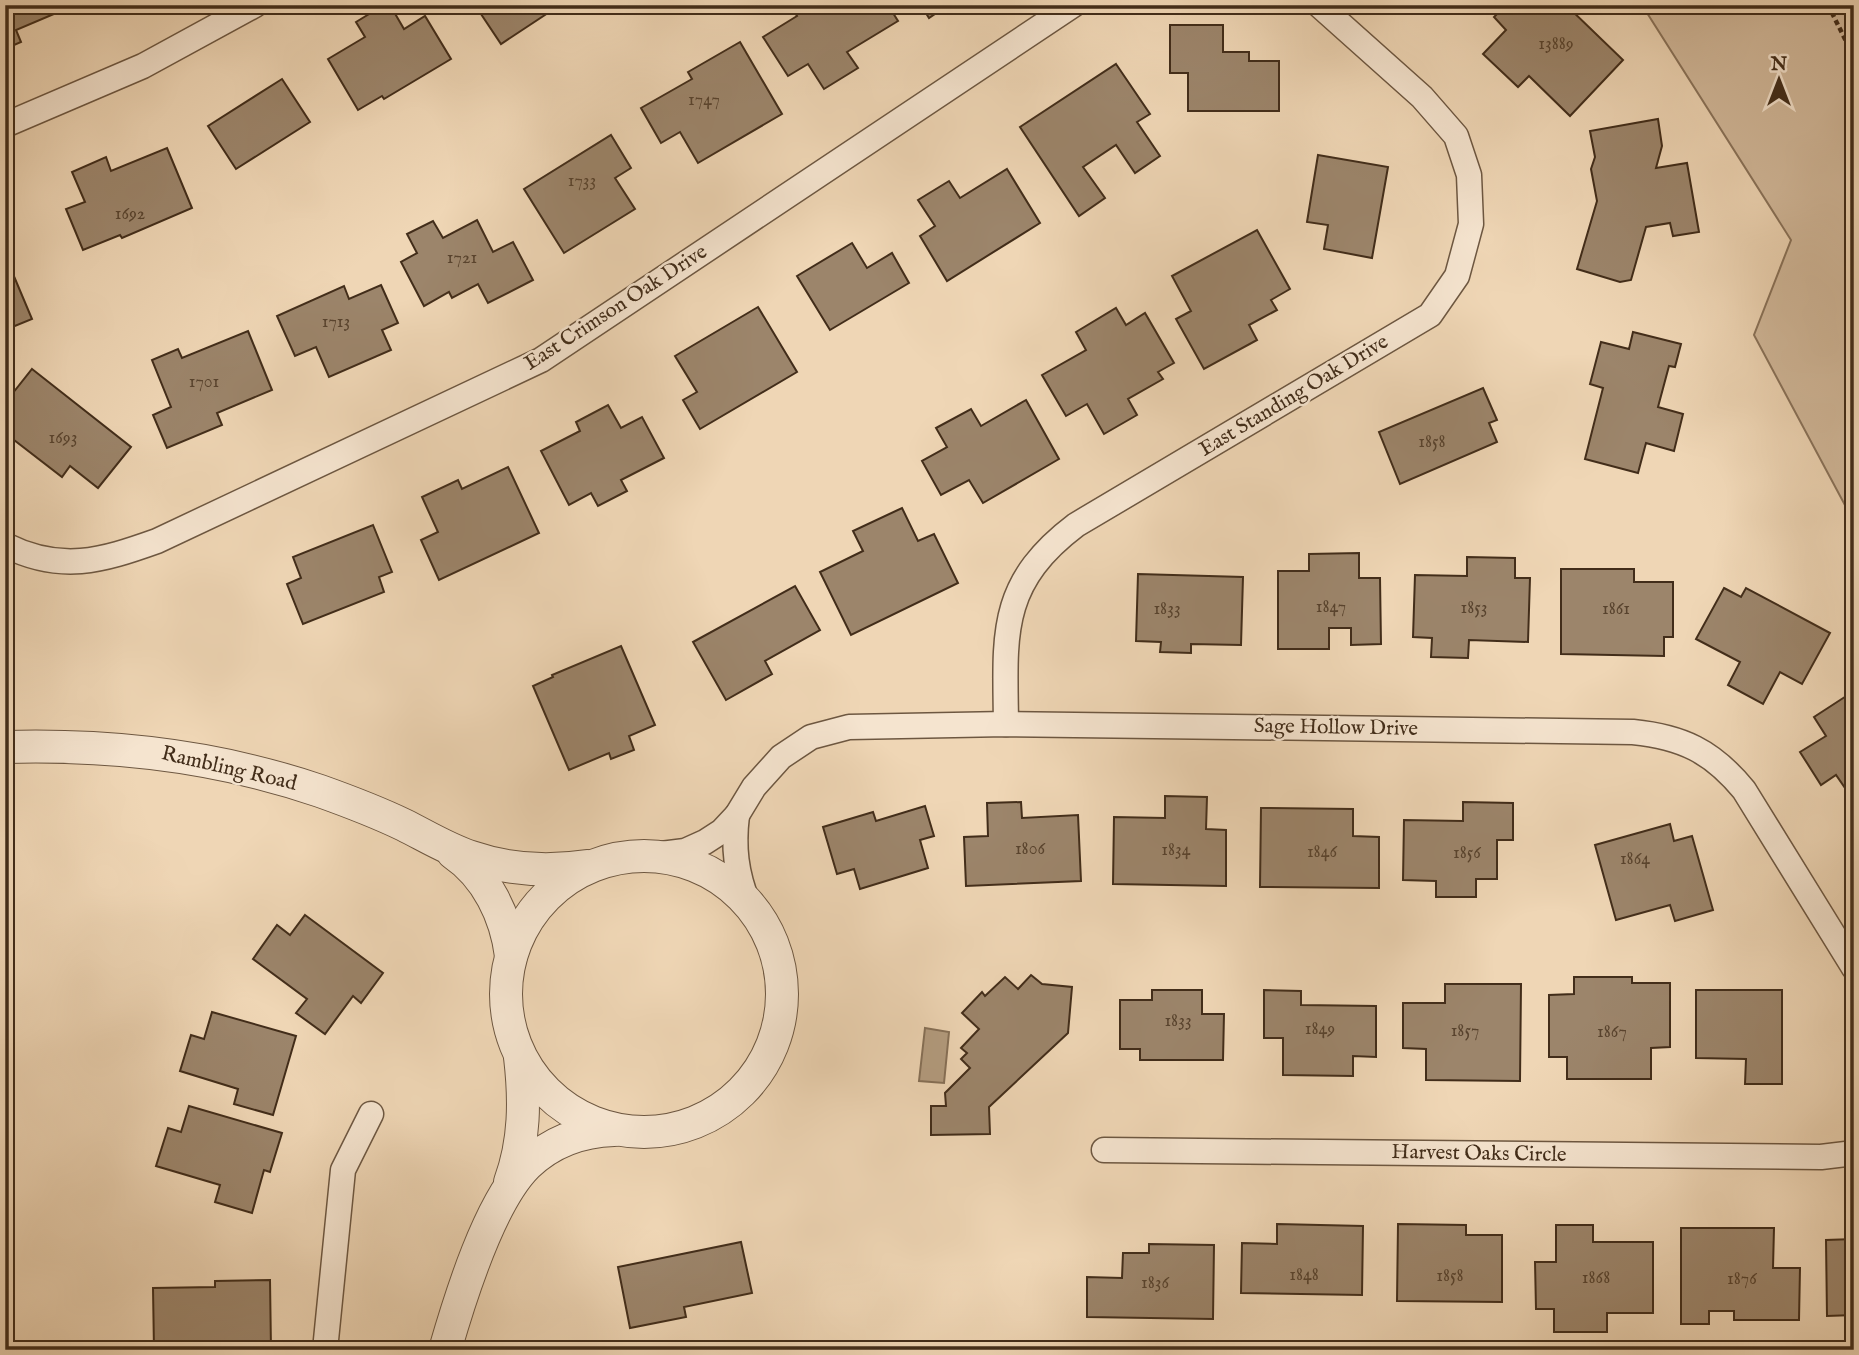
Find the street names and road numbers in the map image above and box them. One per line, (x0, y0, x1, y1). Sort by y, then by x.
street label: East Crimson Oak Drive (519, 239, 713, 377)
street label: East Standing Oak Drive (1194, 329, 1394, 463)
street label: Sage Hollow Drive (1254, 713, 1419, 743)
street label: Rambling Road (159, 740, 300, 798)
street label: Harvest Oaks Circle (1391, 1139, 1567, 1169)

